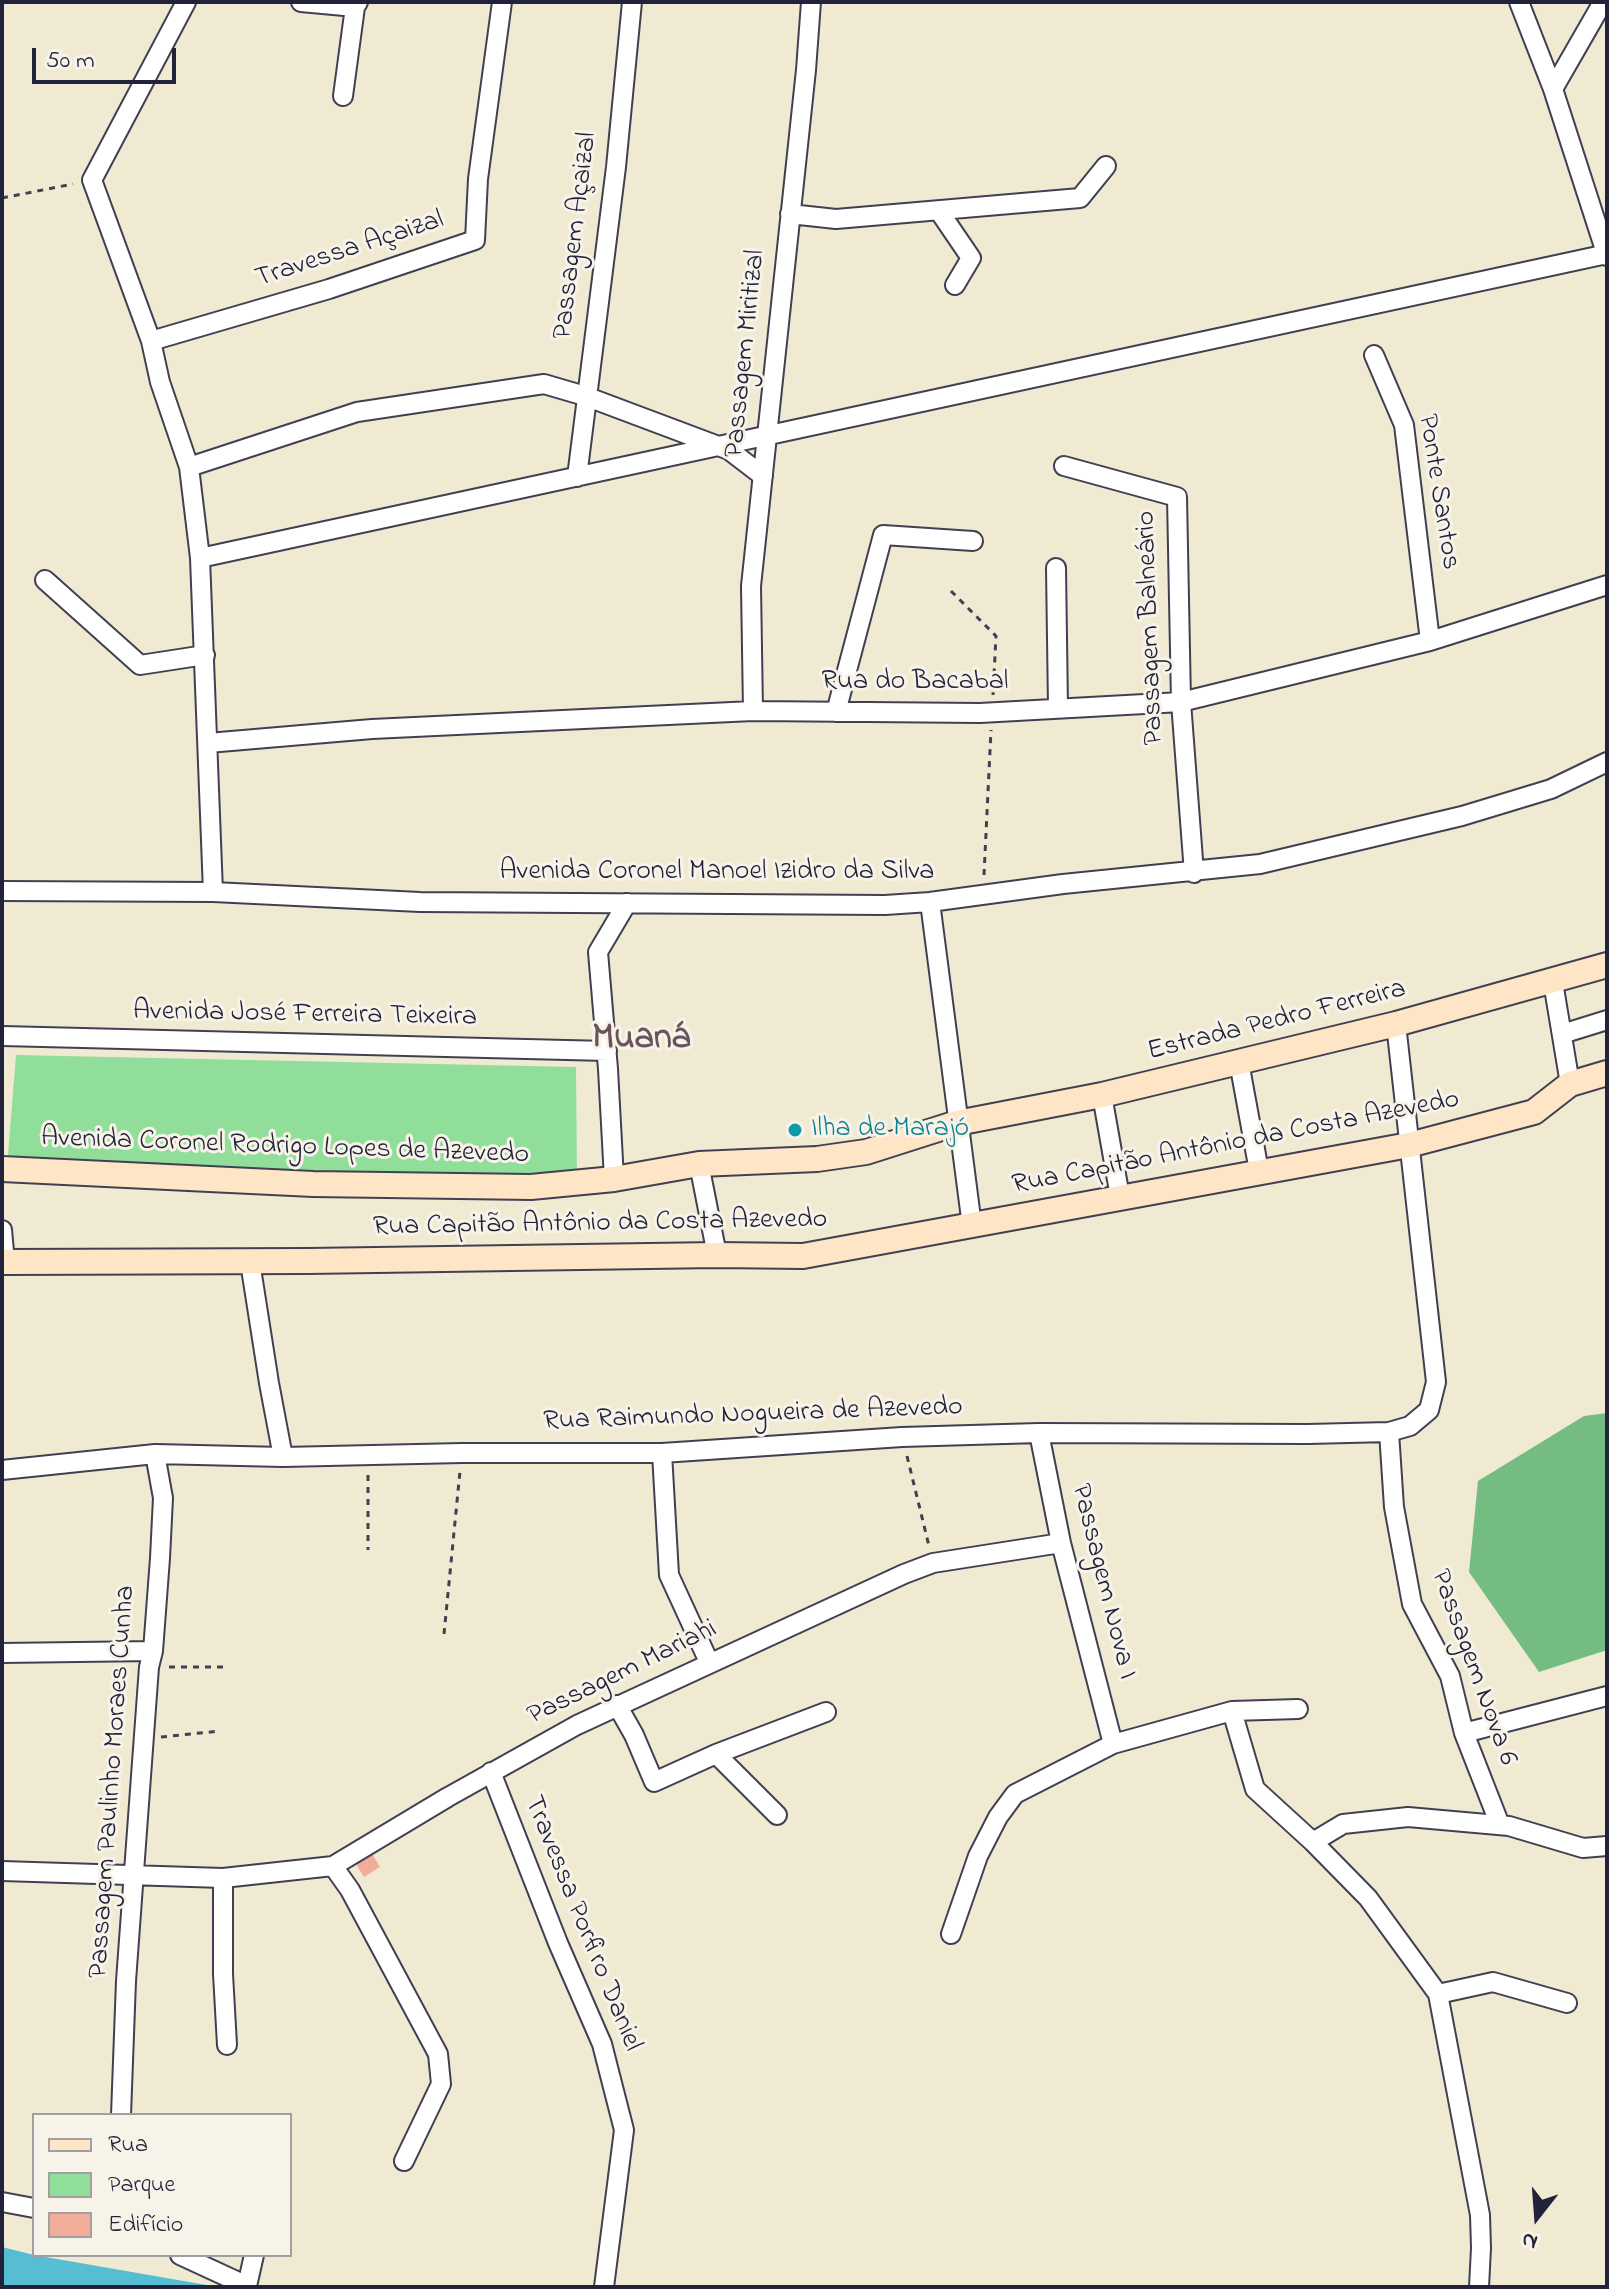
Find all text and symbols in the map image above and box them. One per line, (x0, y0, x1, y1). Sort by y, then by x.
scale bar (36, 32, 180, 82)
text: 50 m (46, 44, 95, 79)
street label: Passagem Açaizal (548, 130, 606, 342)
street label: Travessa Açaizal (252, 205, 448, 297)
street label: Passagem Miritizal (719, 248, 775, 460)
street label: Ponte Santos (1408, 412, 1466, 572)
street label: Passagem Balneário (1131, 510, 1173, 746)
street label: Rua do Bacabal (822, 666, 1008, 700)
street label: Avenida Coronel Manoel Izidro da Silva (500, 856, 934, 890)
street label: Estrada Pedro Ferreira (1144, 974, 1410, 1070)
street label: Avenida José Ferreira Teixeira (133, 996, 477, 1036)
district label: Muaná (592, 1019, 690, 1063)
street label: Rua Capitão Antônio da Costa Azevedo (1010, 1084, 1462, 1204)
place label: Ilha de Marajó (811, 1113, 969, 1147)
marker: Ilha de Marajó (786, 1121, 804, 1139)
street label: Avenida Coronel Rodrigo Lopes de Azevedo (40, 1123, 530, 1173)
street label: Rua Capitão Antônio da Costa Azevedo (373, 1204, 827, 1246)
street label: Rua Raimundo Nogueira de Azevedo (543, 1392, 963, 1440)
street label: Passagem Nova I (1061, 1481, 1143, 1683)
street label: Passagem Nova 6 (1421, 1566, 1523, 1770)
street label: Passagem Paulinho Moraes Cunha (84, 1584, 144, 1980)
street label: Passagem Mariahi (523, 1614, 723, 1734)
street label: Travessa Porfiro Daniel (514, 1791, 648, 2057)
legend (32, 2113, 292, 2257)
text: Rua (108, 2128, 148, 2163)
text: Parque (108, 2168, 175, 2203)
north arrow (1497, 2177, 1577, 2257)
text: Edifício (108, 2208, 183, 2243)
text: N (1518, 2222, 1542, 2257)

